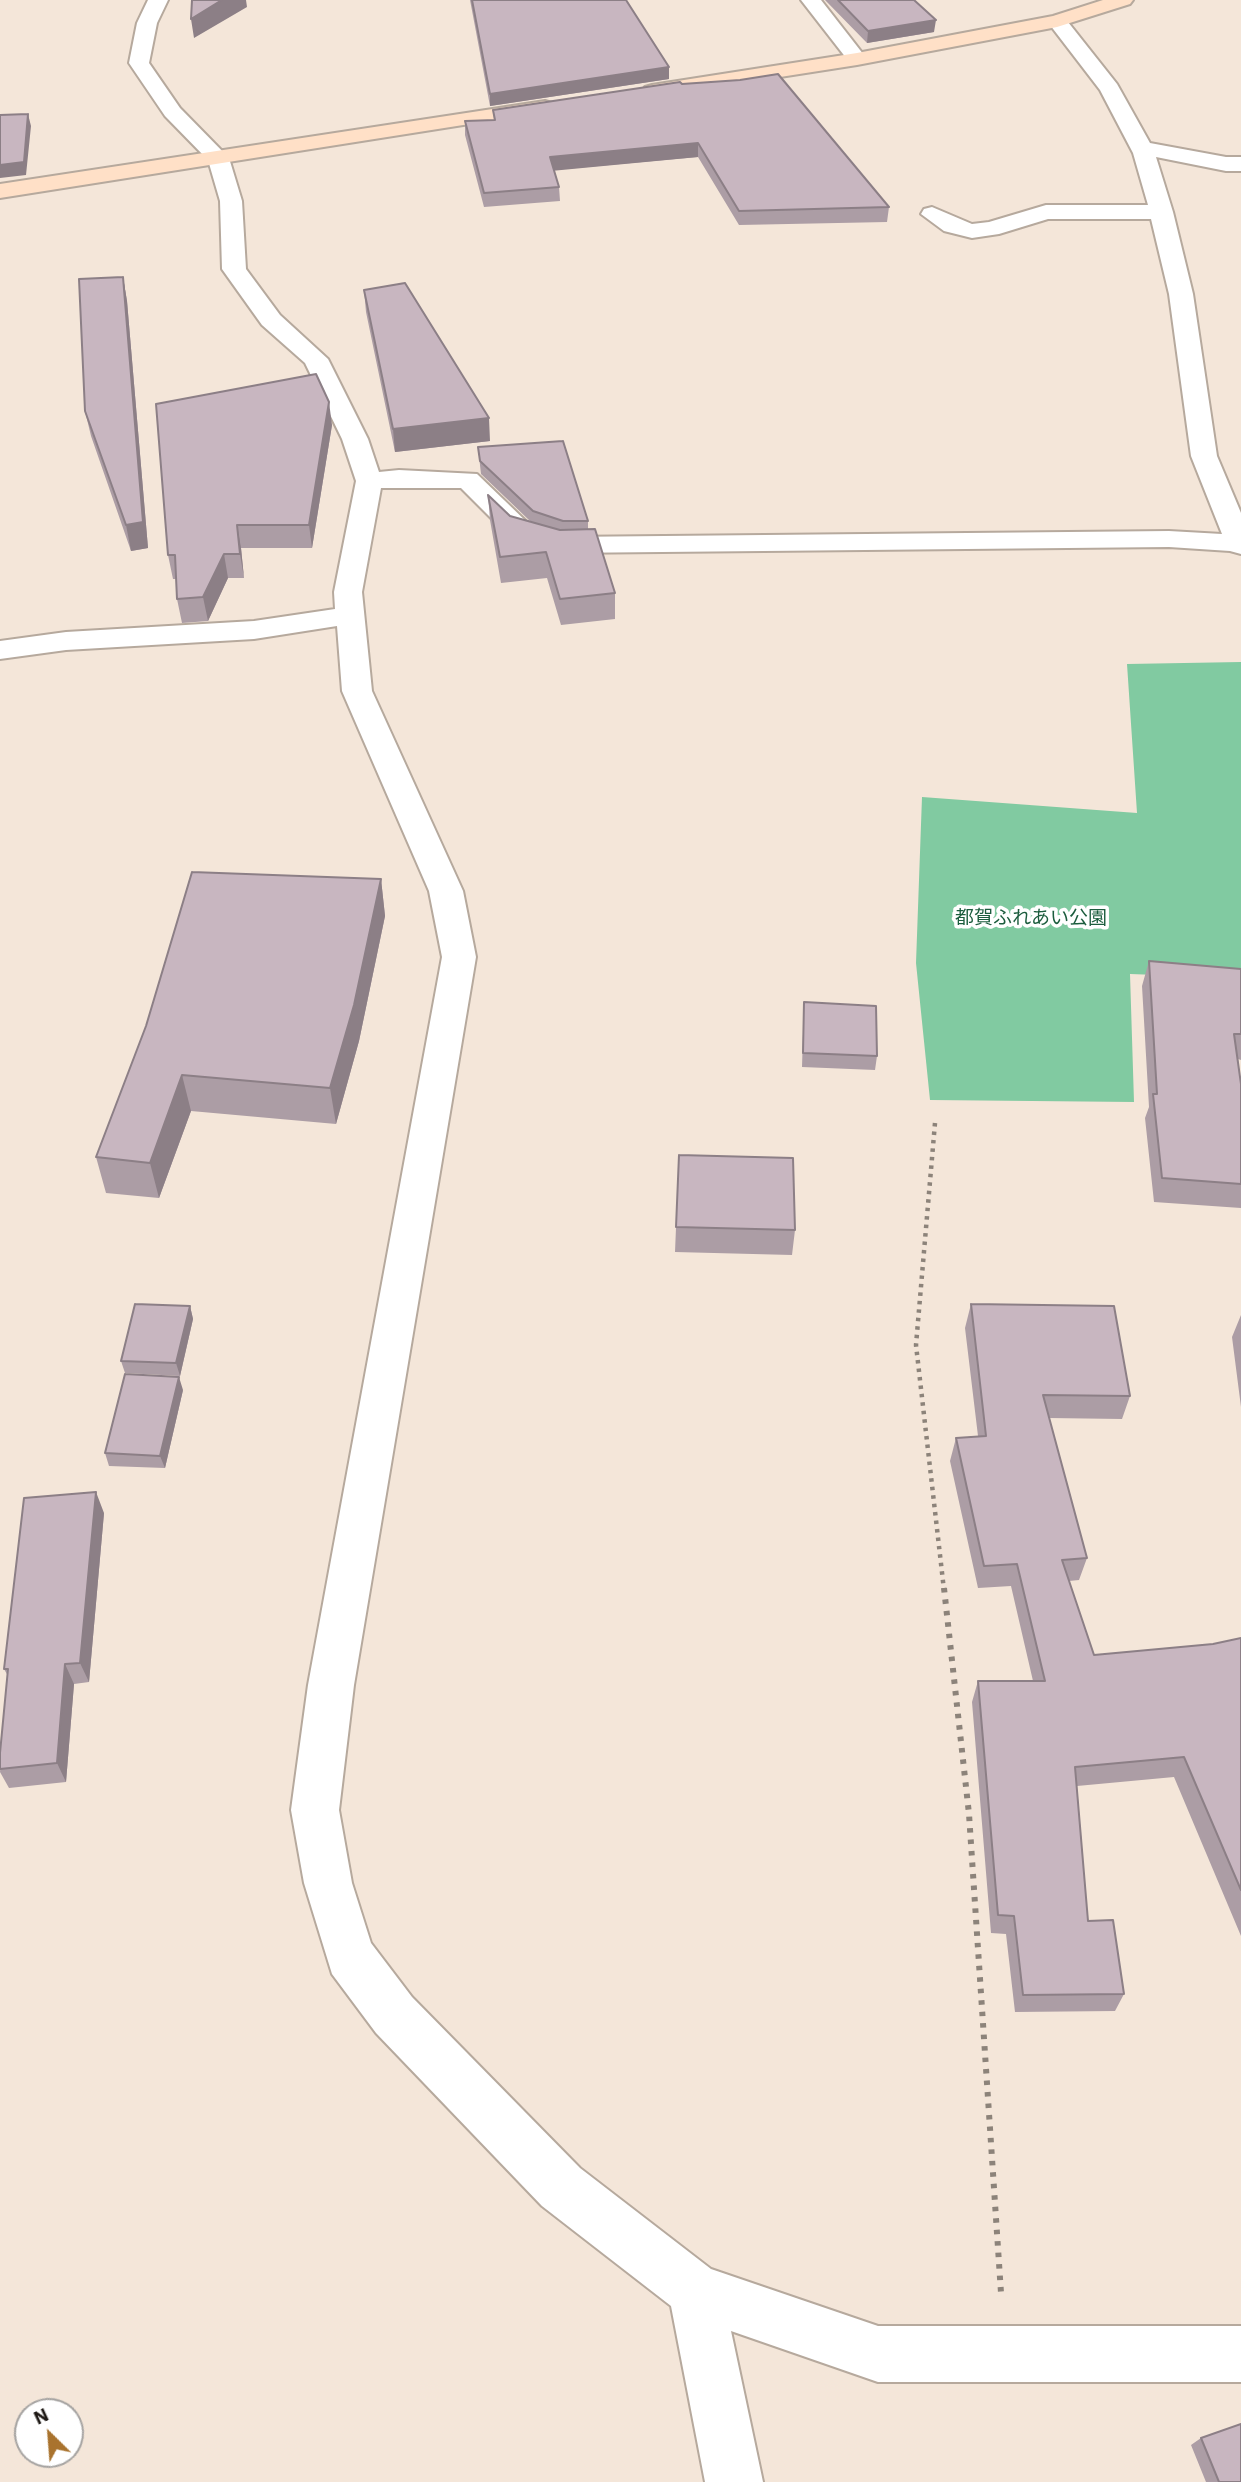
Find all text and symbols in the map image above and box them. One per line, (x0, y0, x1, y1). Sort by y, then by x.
park label: 都賀ふれあい公園 (955, 908, 1107, 930)
north arrow (14, 2398, 84, 2468)
text: N (30, 2402, 52, 2430)

